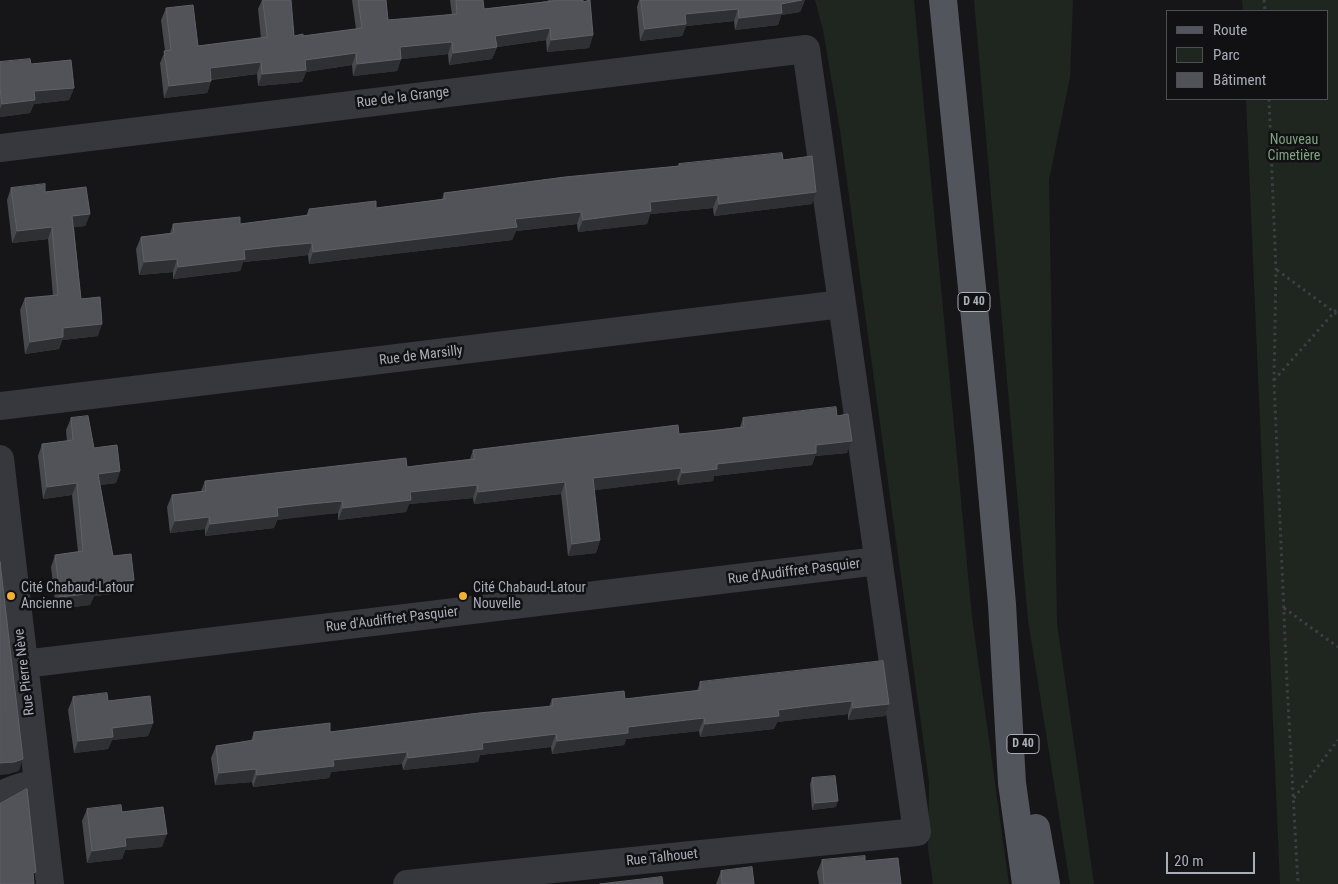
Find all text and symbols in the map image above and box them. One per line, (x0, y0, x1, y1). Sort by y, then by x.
legend (1166, 10, 1328, 100)
text: Route (1213, 21, 1247, 39)
text: Parc (1213, 46, 1240, 64)
text: Bâtiment (1213, 71, 1266, 89)
street label: Rue de la Grange (356, 84, 450, 112)
park label: Nouveau Cimetière (1268, 132, 1320, 164)
road number: D 40 (958, 292, 990, 312)
street label: Rue de Marsilly (378, 343, 464, 369)
street label: Rue d'Audiffret Pasquier (727, 556, 861, 588)
place label: Cité Chabaud-Latour Ancienne (21, 580, 134, 612)
place label: Cité Chabaud-Latour Nouvelle (473, 580, 586, 612)
marker: Cité Chabaud-Latour Ancienne (5, 590, 17, 602)
marker: Cité Chabaud-Latour Nouvelle (457, 590, 469, 602)
street label: Rue d'Audiffret Pasquier (325, 604, 459, 636)
street label: Rue Pierre Nève (11, 628, 39, 716)
road number: D 40 (1007, 734, 1039, 754)
scale bar (1168, 842, 1257, 874)
street label: Rue Talhouet (625, 846, 699, 870)
text: 20 m (1174, 852, 1204, 870)

